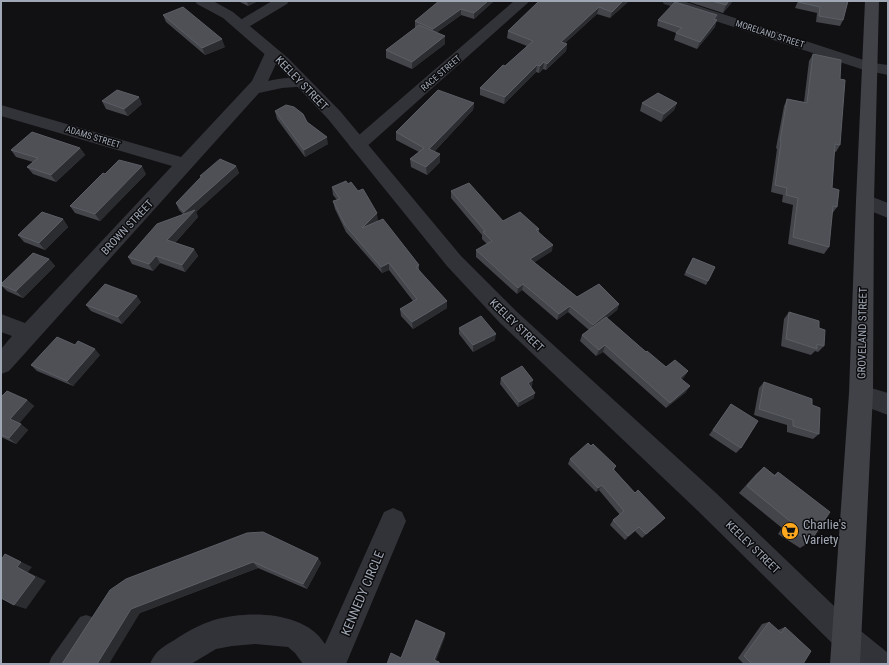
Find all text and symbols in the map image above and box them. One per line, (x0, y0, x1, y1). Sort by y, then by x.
street label: MORELAND STREET (734, 18, 806, 50)
street label: RACE STREET (419, 53, 463, 93)
street label: KEELEY STREET (273, 54, 331, 113)
street label: ADAMS STREET (64, 124, 122, 150)
street label: BROWN STREET (99, 197, 156, 257)
street label: GROVELAND STREET (855, 287, 870, 379)
street label: KEELEY STREET (487, 296, 547, 355)
place label: Charlie's Variety (803, 517, 847, 547)
street label: KEELEY STREET (723, 518, 783, 577)
supermarket icon: Charlie's Variety (780, 521, 800, 541)
street label: KENNEDY CIRCLE (338, 549, 387, 638)

